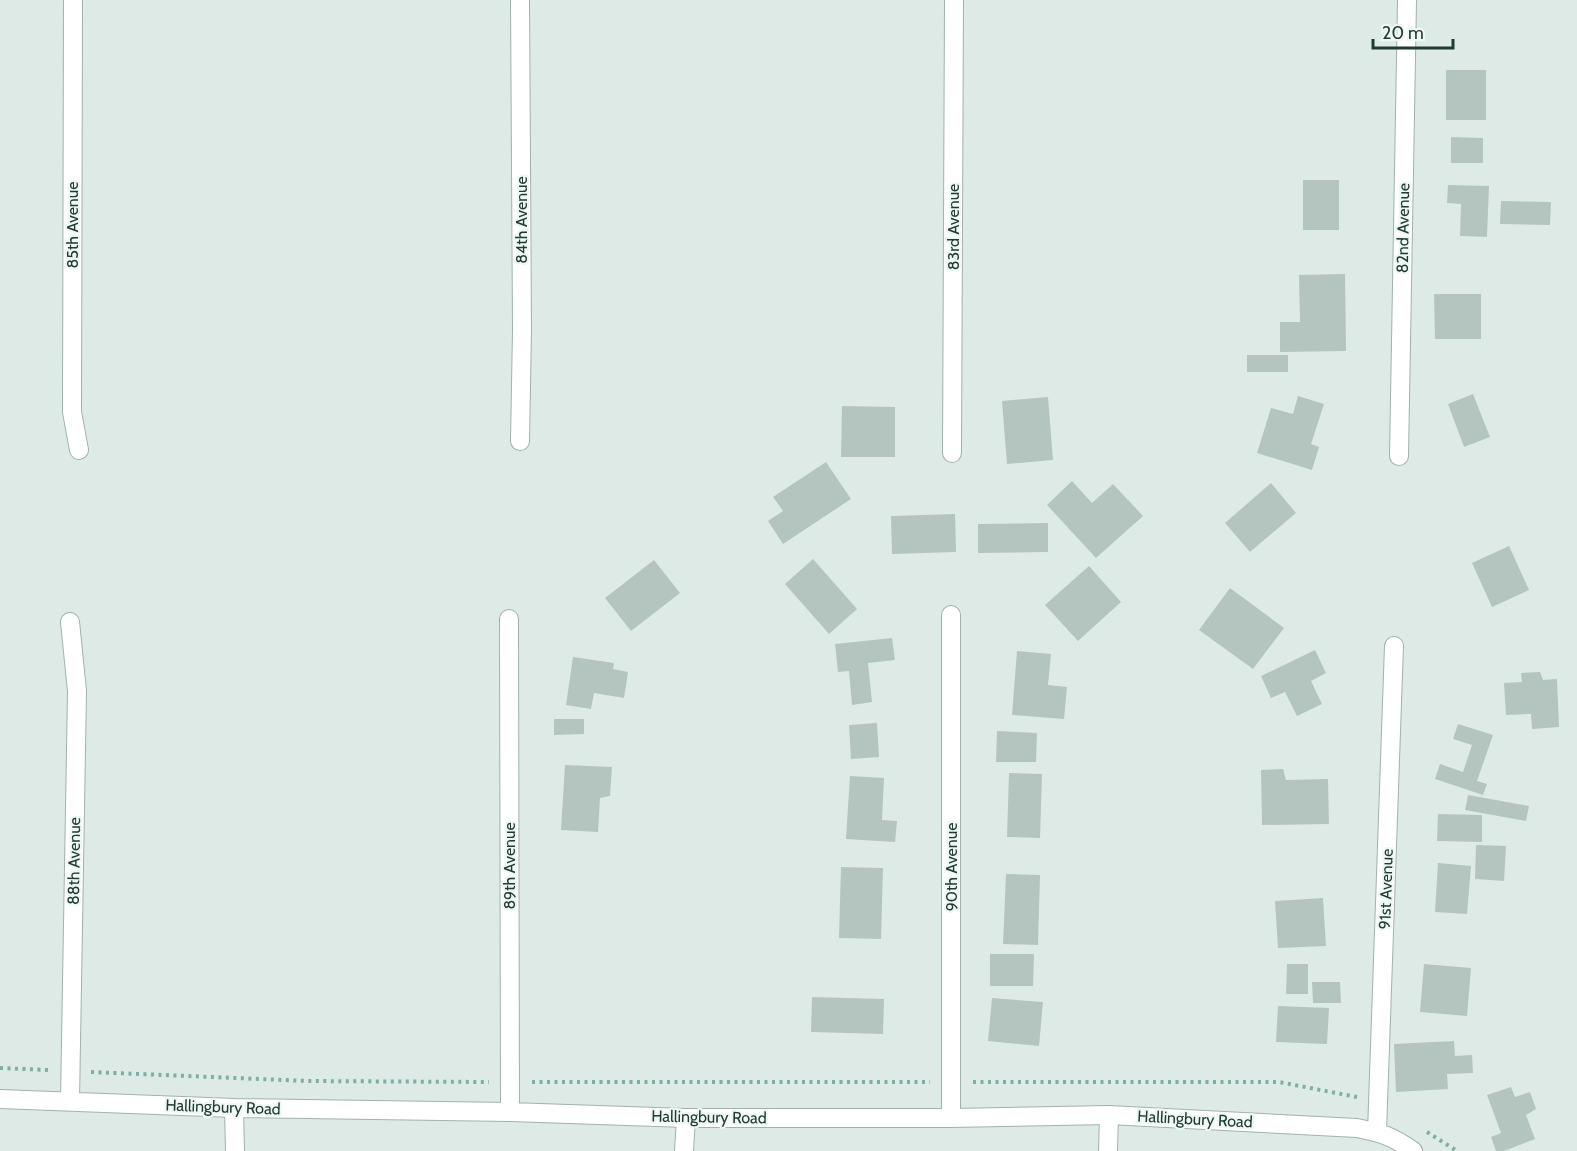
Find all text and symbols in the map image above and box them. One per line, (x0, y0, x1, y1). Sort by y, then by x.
scale bar (1373, 12, 1452, 50)
text: 20 m (1382, 22, 1424, 44)
street label: 84th Avenue (512, 176, 531, 264)
street label: 85th Avenue (63, 182, 82, 268)
street label: 82nd Avenue (1393, 183, 1413, 273)
street label: 83rd Avenue (944, 184, 963, 270)
street label: 88th Avenue (64, 817, 84, 905)
street label: 89th Avenue (500, 822, 519, 910)
street label: 90th Avenue (942, 823, 961, 911)
street label: 91st Avenue (1375, 848, 1397, 930)
street label: Hallingbury Road (165, 1095, 281, 1119)
street label: Hallingbury Road (651, 1106, 767, 1128)
street label: Hallingbury Road (1137, 1106, 1253, 1132)

